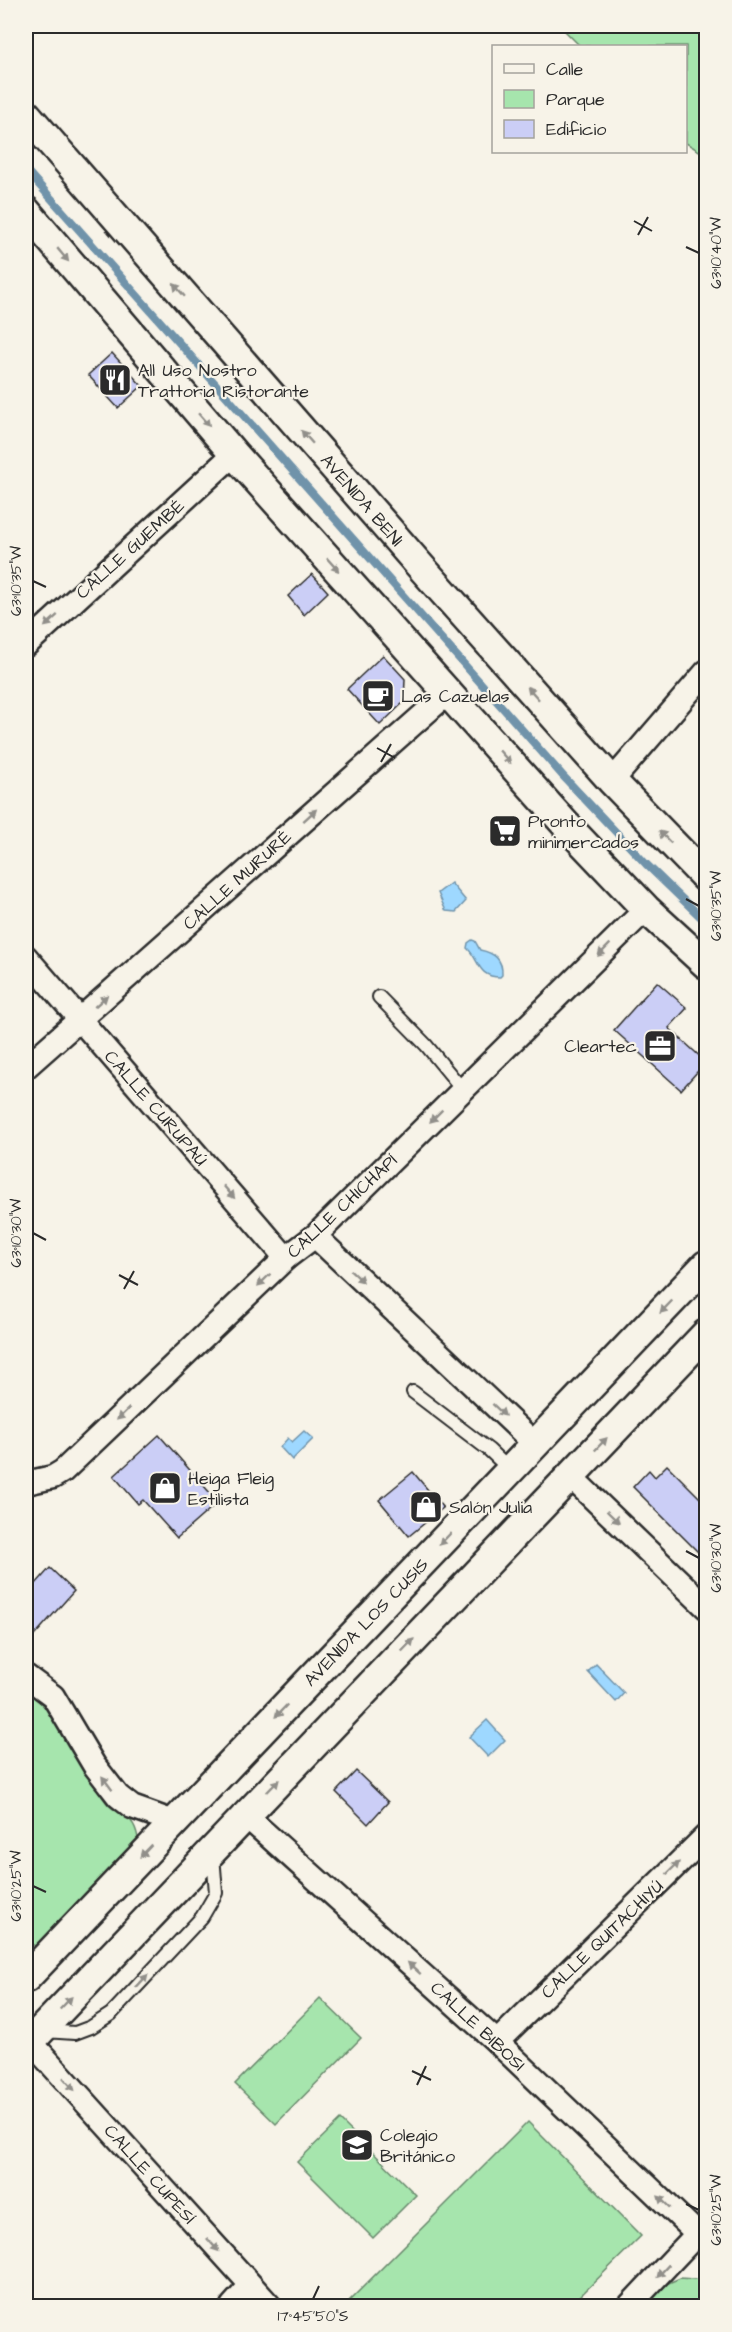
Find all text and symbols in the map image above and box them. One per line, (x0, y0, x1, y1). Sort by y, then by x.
legend (492, 45, 687, 153)
text: Calle (546, 57, 584, 82)
text: Parque (546, 87, 605, 112)
text: Edificio (546, 117, 606, 142)
text: 63°10'40"W (706, 217, 727, 289)
one-way arrow (57, 247, 70, 263)
one-way arrow (172, 282, 186, 297)
place label: All Uso Nostro Trattoria Ristorante (138, 358, 309, 404)
restaurant icon: All Uso Nostro Trattoria Ristorante (97, 362, 133, 398)
one-way arrow (197, 412, 211, 427)
one-way arrow (300, 429, 314, 444)
street label: AVENIDA BENI (314, 449, 409, 552)
street label: CALLE GUEMBÉ (70, 493, 190, 605)
text: 63°10'35"W (6, 546, 27, 616)
one-way arrow (326, 557, 339, 572)
one-way arrow (44, 614, 59, 627)
cafe icon: Las Cazuelas (360, 678, 396, 714)
place label: Las Cazuelas (401, 684, 510, 709)
one-way arrow (527, 686, 540, 701)
one-way arrow (498, 750, 512, 765)
one-way arrow (302, 808, 317, 822)
place label: Pronto minimercados (528, 809, 639, 855)
supermarket icon: Pronto minimercados (487, 813, 523, 849)
street label: CALLE MURURÉ (178, 825, 297, 936)
one-way arrow (658, 829, 672, 844)
text: 63°10'35"W (706, 871, 727, 941)
one-way arrow (597, 943, 612, 957)
one-way arrow (93, 995, 108, 1008)
office icon: Cleartec (642, 1028, 678, 1064)
place label: Cleartec (564, 1034, 637, 1059)
street label: CALLE CURUPAÚ (98, 1045, 213, 1172)
one-way arrow (429, 1109, 443, 1123)
street label: CALLE CHICHAPÍ (282, 1148, 403, 1264)
one-way arrow (222, 1184, 235, 1199)
text: 63°10'30"W (6, 1199, 27, 1267)
one-way arrow (349, 1269, 364, 1282)
one-way arrow (257, 1272, 271, 1286)
one-way arrow (660, 1299, 673, 1314)
one-way arrow (491, 1403, 506, 1417)
one-way arrow (115, 1407, 130, 1421)
one-way arrow (594, 1437, 608, 1452)
place label: Heiga Fleig Estilista (188, 1466, 274, 1512)
shop icon: Heiga Fleig Estilista (147, 1470, 183, 1506)
shop icon: Salón Julia (408, 1489, 444, 1525)
place label: Salón Julia (449, 1495, 532, 1520)
one-way arrow (605, 1509, 619, 1523)
text: 63°10'30"W (706, 1524, 727, 1592)
one-way arrow (438, 1532, 452, 1546)
street label: AVENIDA LOS CUSIS (298, 1553, 434, 1692)
one-way arrow (400, 1639, 414, 1653)
one-way arrow (274, 1703, 288, 1717)
one-way arrow (101, 1775, 114, 1791)
one-way arrow (265, 1780, 279, 1794)
one-way arrow (139, 1844, 153, 1859)
text: 63°10'25"W (6, 1850, 27, 1922)
one-way arrow (666, 1862, 680, 1876)
street label: CALLE QUITACHIYÚ (536, 1874, 669, 2004)
one-way arrow (407, 1961, 422, 1975)
one-way arrow (135, 1974, 149, 1989)
street label: CALLE BIBOSI (425, 1976, 531, 2077)
one-way arrow (59, 1996, 73, 2011)
one-way arrow (62, 2076, 75, 2091)
street label: CALLE CUPESÍ (98, 2119, 201, 2230)
place label: Colegio Británico (380, 2123, 455, 2169)
school or university icon: Colegio Británico (339, 2127, 375, 2163)
text: 63°10'25"W (706, 2174, 727, 2246)
one-way arrow (656, 2195, 671, 2209)
one-way arrow (206, 2237, 219, 2252)
one-way arrow (657, 2263, 671, 2277)
text: 17°45'50"S (278, 2306, 349, 2327)

